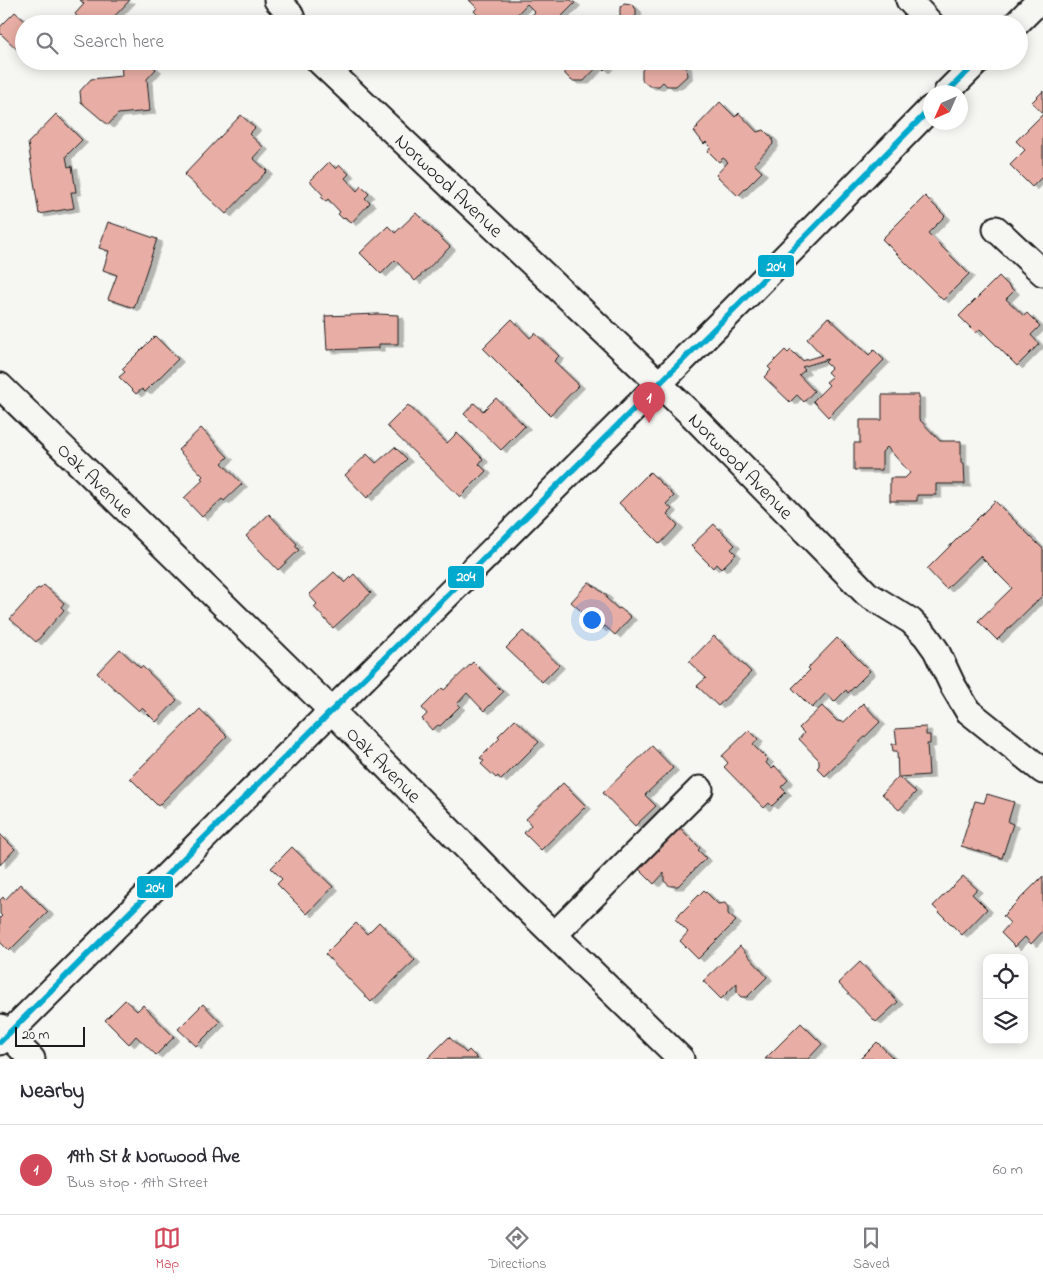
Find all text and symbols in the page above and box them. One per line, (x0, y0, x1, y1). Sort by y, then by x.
search box (15, 15, 1028, 70)
icon: search (33, 29, 61, 57)
text: Search here (73, 29, 164, 56)
north arrow (923, 85, 968, 130)
street label: Norwood Avenue (387, 128, 509, 245)
line badge: 204 (757, 254, 795, 278)
text: 204 (766, 257, 786, 278)
pin: 1 (633, 382, 665, 423)
street label: Norwood Avenue (680, 407, 799, 528)
street label: Oak Avenue (49, 437, 139, 526)
line badge: 204 (447, 565, 485, 589)
text: 204 (456, 567, 476, 588)
your location (579, 607, 605, 633)
street label: Oak Avenue (338, 721, 427, 811)
line badge: 204 (136, 875, 174, 899)
text: 204 (145, 878, 165, 899)
map controls (983, 954, 1028, 1044)
button: locate (983, 954, 1028, 999)
button: layers (983, 999, 1028, 1044)
scale bar (15, 1024, 85, 1047)
text: 20 m (22, 1025, 49, 1046)
text: Nearby (20, 1077, 84, 1107)
text: 19th St & Norwood Ave (67, 1144, 240, 1171)
text: 1 (33, 1158, 39, 1182)
text: 60 m (993, 1158, 1023, 1182)
text: Bus stop · 19th Street (67, 1171, 208, 1195)
tab: Map (153, 1224, 181, 1275)
tab: Directions (488, 1224, 546, 1275)
tab: Saved (853, 1224, 890, 1275)

